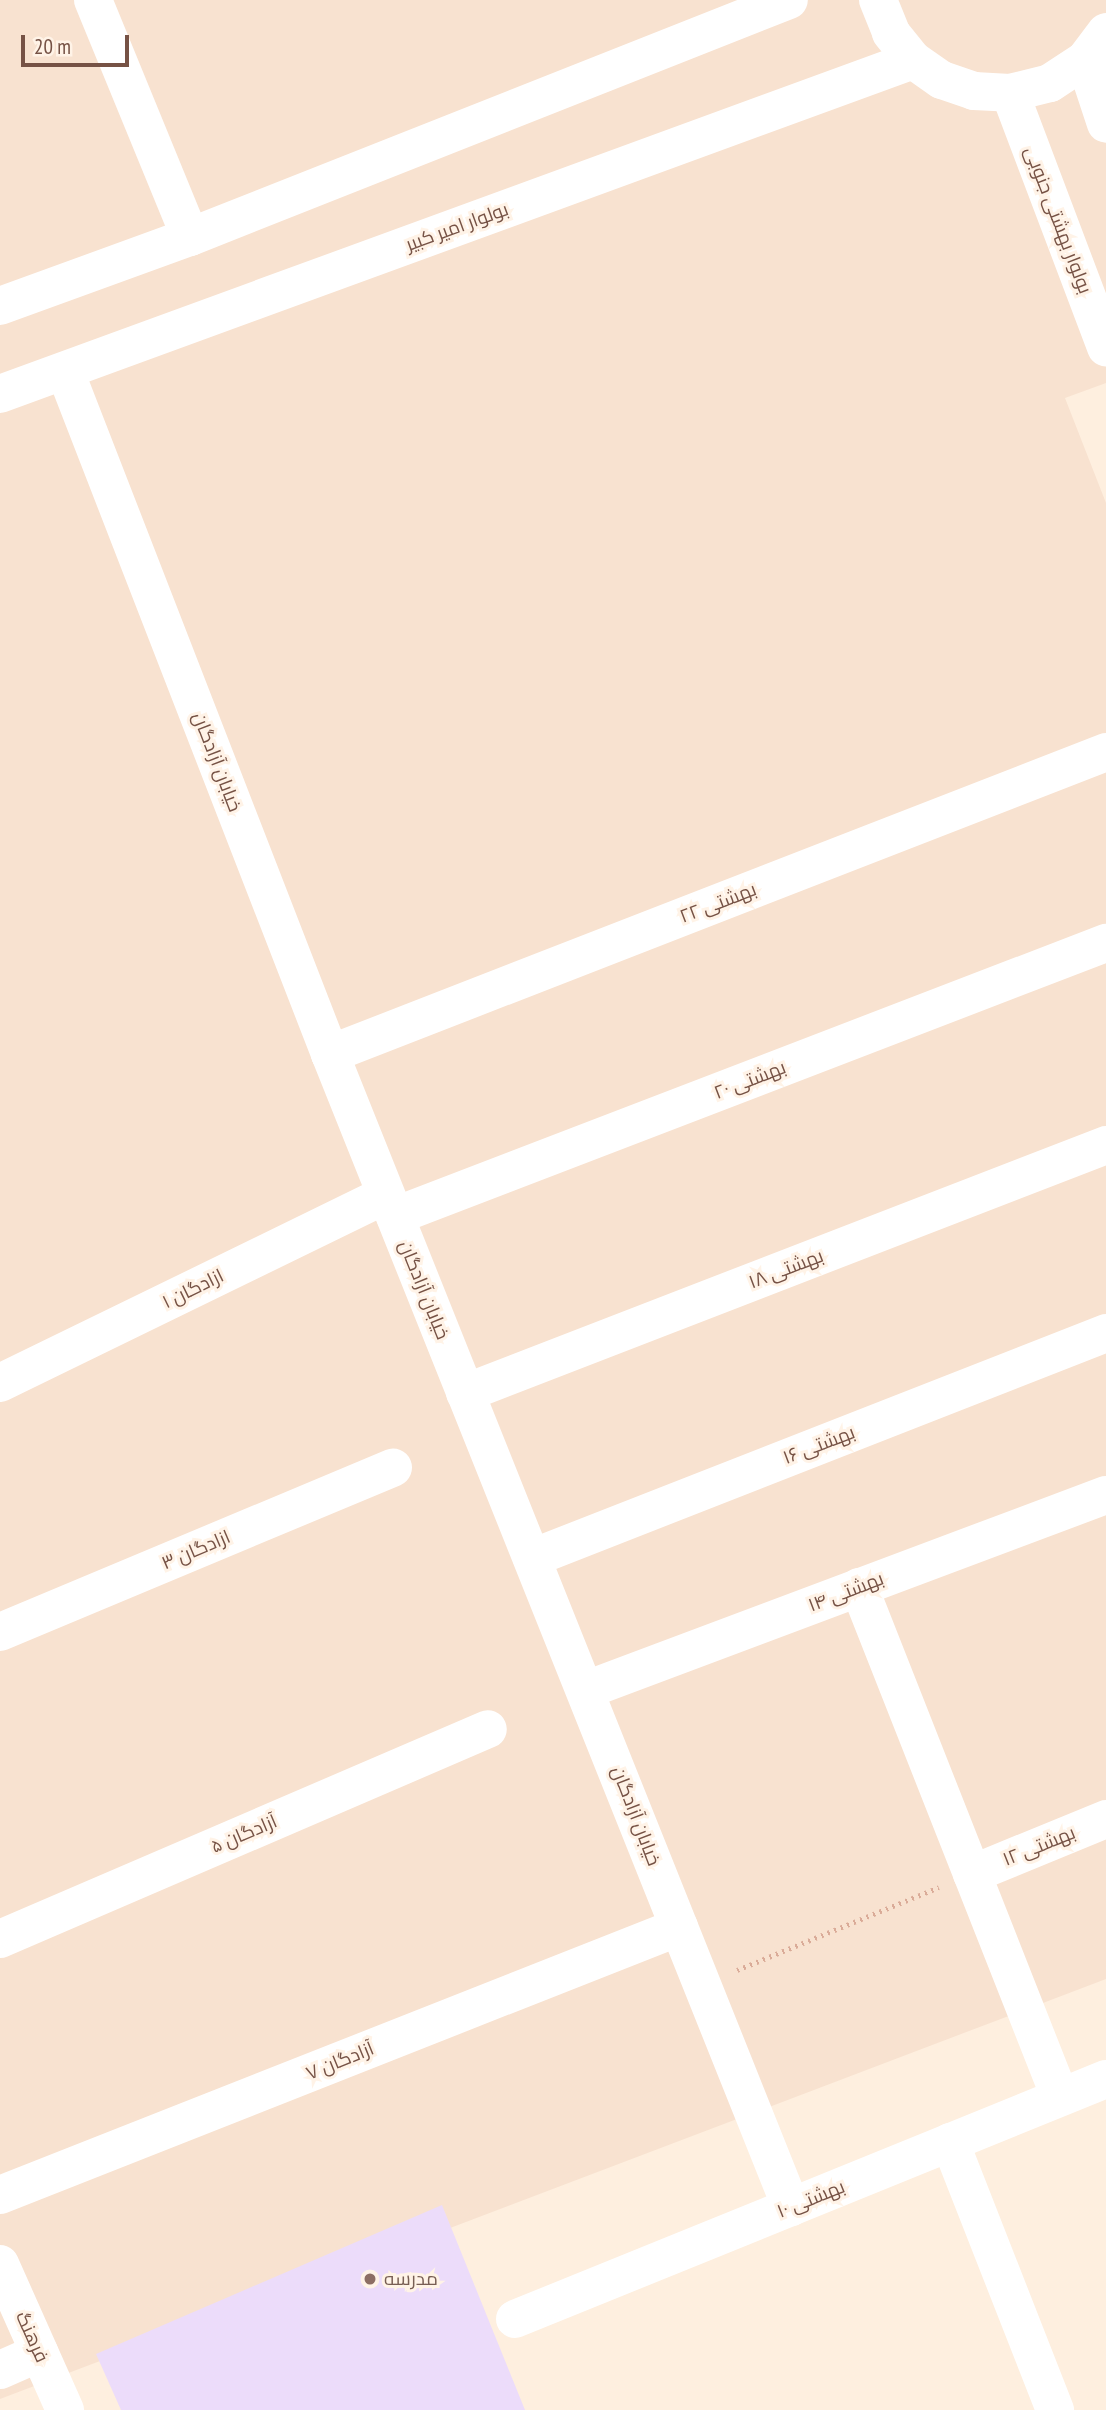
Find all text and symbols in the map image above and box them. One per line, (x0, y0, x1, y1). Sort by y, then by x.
scale bar (24, 21, 133, 65)
text: 20 m (34, 33, 71, 60)
street label: بولوار بهشتی جنوبی (1019, 143, 1097, 297)
street label: بولوار امیر کبیر (402, 198, 512, 256)
street label: خیابان آزادگان (188, 709, 246, 815)
street label: بهشتی ۲۲ (676, 878, 760, 928)
street label: بهشتی ۲۰ (711, 1056, 789, 1104)
street label: خیابان آزادگان (394, 1237, 454, 1343)
street label: بهشتی ۱۸ (745, 1244, 827, 1294)
street label: ازادگان ۱ (159, 1264, 227, 1314)
street label: بهشتی ۱۶ (780, 1421, 858, 1469)
street label: ازادگان ۳ (158, 1525, 234, 1575)
street label: بهشتی ۱۴ (805, 1567, 887, 1617)
street label: خیابان آزادگان (607, 1763, 665, 1869)
street label: آزادگان ۵ (207, 1810, 281, 1858)
street label: بهشتی ۱۲ (999, 1821, 1079, 1871)
street label: آزادگان ۷ (303, 2037, 377, 2085)
street label: بهشتی ۱۰ (774, 2175, 848, 2223)
place label: مدرسه (384, 2268, 438, 2290)
marker: مدرسه (362, 2271, 378, 2287)
street label: فرهنگ (11, 2308, 53, 2366)

